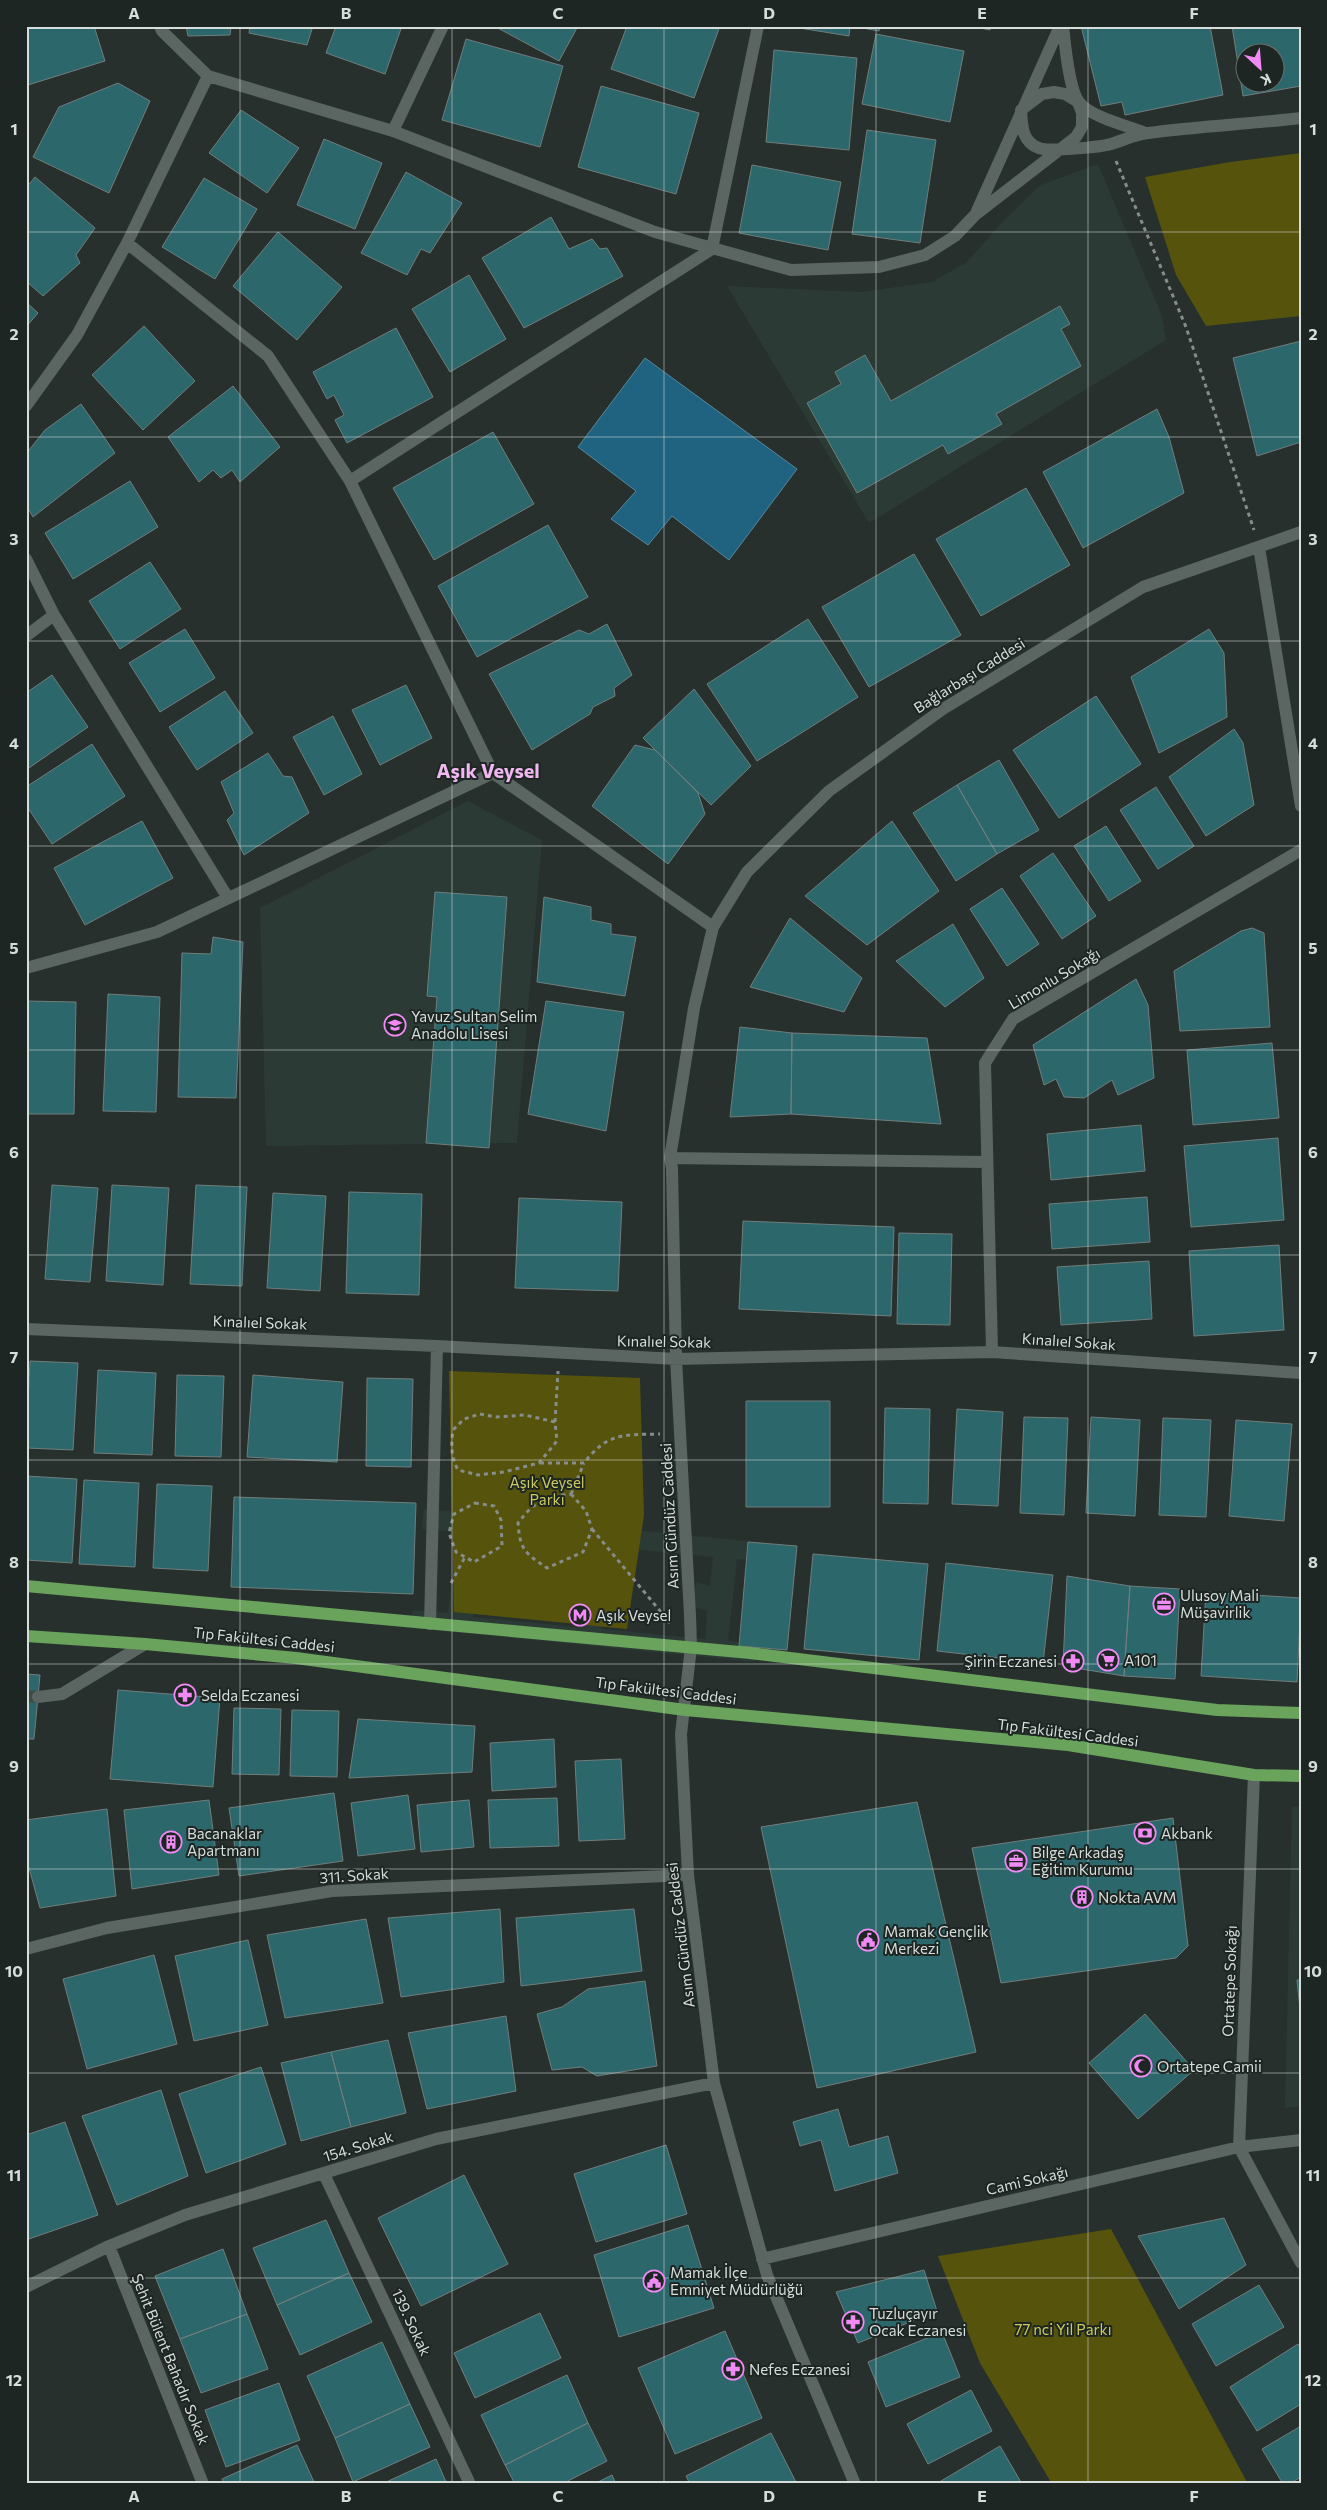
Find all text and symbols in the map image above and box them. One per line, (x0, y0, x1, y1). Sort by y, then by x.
text: A (128, 3, 140, 22)
text: B (341, 3, 352, 22)
text: C (553, 3, 564, 22)
text: D (763, 3, 775, 22)
text: E (977, 3, 987, 22)
text: F (1189, 3, 1199, 22)
north arrow (1234, 42, 1284, 92)
text: K (1258, 70, 1274, 90)
text: 1 (10, 119, 18, 138)
text: 1 (1309, 119, 1317, 138)
text: 2 (9, 324, 19, 343)
text: 2 (1308, 324, 1318, 343)
text: 3 (9, 529, 19, 548)
text: 3 (1308, 529, 1318, 548)
street label: Bağlarbaşı Caddesi (910, 634, 1028, 716)
text: 4 (9, 733, 19, 752)
text: 4 (1308, 733, 1318, 752)
district label: Aşık Veysel (436, 758, 540, 782)
text: 5 (9, 938, 19, 957)
text: 5 (1308, 938, 1318, 957)
street label: Limonlu Sokağı (1005, 944, 1103, 1012)
place label: Yavuz Sultan Selim Anadolu Lisesi (411, 1007, 537, 1042)
school or university icon: Yavuz Sultan Selim Anadolu Lisesi (383, 1013, 407, 1037)
text: 6 (9, 1142, 19, 1161)
text: 6 (1308, 1142, 1318, 1161)
street label: Kınalıel Sokak (212, 1311, 308, 1333)
street label: Kınalıel Sokak (1021, 1329, 1117, 1353)
street label: Kınalıel Sokak (617, 1331, 711, 1351)
text: 7 (10, 1347, 19, 1366)
text: 7 (1309, 1347, 1318, 1366)
street label: Asım Gündüz Caddesi (656, 1442, 682, 1590)
park label: Aşık Veysel Parkı (509, 1473, 585, 1508)
text: 8 (9, 1552, 19, 1571)
text: 8 (1308, 1552, 1318, 1571)
place label: Ulusoy Mali Müşavirlik (1180, 1586, 1259, 1621)
office icon: Ulusoy Mali Müşavirlik (1152, 1592, 1176, 1616)
metro station icon: Aşık Veysel (568, 1603, 592, 1627)
place label: Aşık Veysel (596, 1606, 671, 1624)
street label: Tıp Fakültesi Caddesi (192, 1623, 336, 1655)
supermarket icon: A101 (1096, 1648, 1120, 1672)
pharmacy icon: Şirin Eczanesi (1061, 1649, 1085, 1673)
place label: A101 (1124, 1651, 1157, 1669)
place label: Şirin Eczanesi (964, 1652, 1057, 1670)
street label: Tıp Fakültesi Caddesi (594, 1672, 738, 1708)
pharmacy icon: Selda Eczanesi (173, 1683, 197, 1707)
place label: Selda Eczanesi (201, 1686, 300, 1704)
street label: Tıp Fakültesi Caddesi (996, 1714, 1140, 1750)
text: 9 (9, 1756, 19, 1775)
text: 9 (1308, 1756, 1318, 1775)
bank icon: Akbank (1133, 1821, 1157, 1845)
place label: Bacanaklar Apartmanı (187, 1824, 262, 1859)
place label: Akbank (1161, 1824, 1213, 1842)
building icon: Bacanaklar Apartmanı (159, 1830, 183, 1854)
place label: Bilge Arkadaş Eğitim Kurumu (1032, 1843, 1133, 1878)
office icon: Bilge Arkadaş Eğitim Kurumu (1004, 1849, 1028, 1873)
street label: Asım Gündüz Caddesi (662, 1861, 698, 2009)
street label: 311. Sokak (319, 1864, 389, 1886)
building icon: Nokta AVM (1070, 1885, 1094, 1909)
place label: Nokta AVM (1098, 1888, 1177, 1906)
place label: Mamak Gençlik Merkezi (884, 1922, 989, 1957)
street label: Ortatepe Sokağı (1218, 1925, 1240, 2037)
public building icon: Mamak Gençlik Merkezi (856, 1928, 880, 1952)
text: 10 (5, 1961, 23, 1980)
text: 10 (1304, 1961, 1322, 1980)
mosque icon: Ortatepe Camii (1129, 2054, 1153, 2078)
place label: Ortatepe Camii (1157, 2057, 1262, 2075)
street label: 154. Sokak (321, 2127, 395, 2165)
street label: Cami Sokağı (984, 2162, 1070, 2198)
text: 11 (7, 2165, 21, 2184)
text: 11 (1306, 2165, 1320, 2184)
place label: Mamak İlçe Emniyet Müdürlüğü (670, 2263, 803, 2298)
public building icon: Mamak İlçe Emniyet Müdürlüğü (642, 2269, 666, 2293)
street label: Şehit Bülent Bahadır Sokak (128, 2271, 214, 2447)
street label: 139. Sokak (389, 2286, 435, 2358)
place label: Tuzluçayır Ocak Eczanesi (869, 2304, 966, 2339)
pharmacy icon: Tuzluçayır Ocak Eczanesi (841, 2310, 865, 2334)
park label: 77 nci Yil Parkı (1014, 2320, 1112, 2338)
pharmacy icon: Nefes Eczanesi (721, 2357, 745, 2381)
place label: Nefes Eczanesi (749, 2360, 850, 2378)
text: 12 (6, 2370, 22, 2389)
text: 12 (1305, 2370, 1321, 2389)
text: A (128, 2486, 140, 2505)
text: B (341, 2486, 352, 2505)
text: C (553, 2486, 564, 2505)
text: D (763, 2486, 775, 2505)
text: E (977, 2486, 987, 2505)
text: F (1189, 2486, 1199, 2505)

